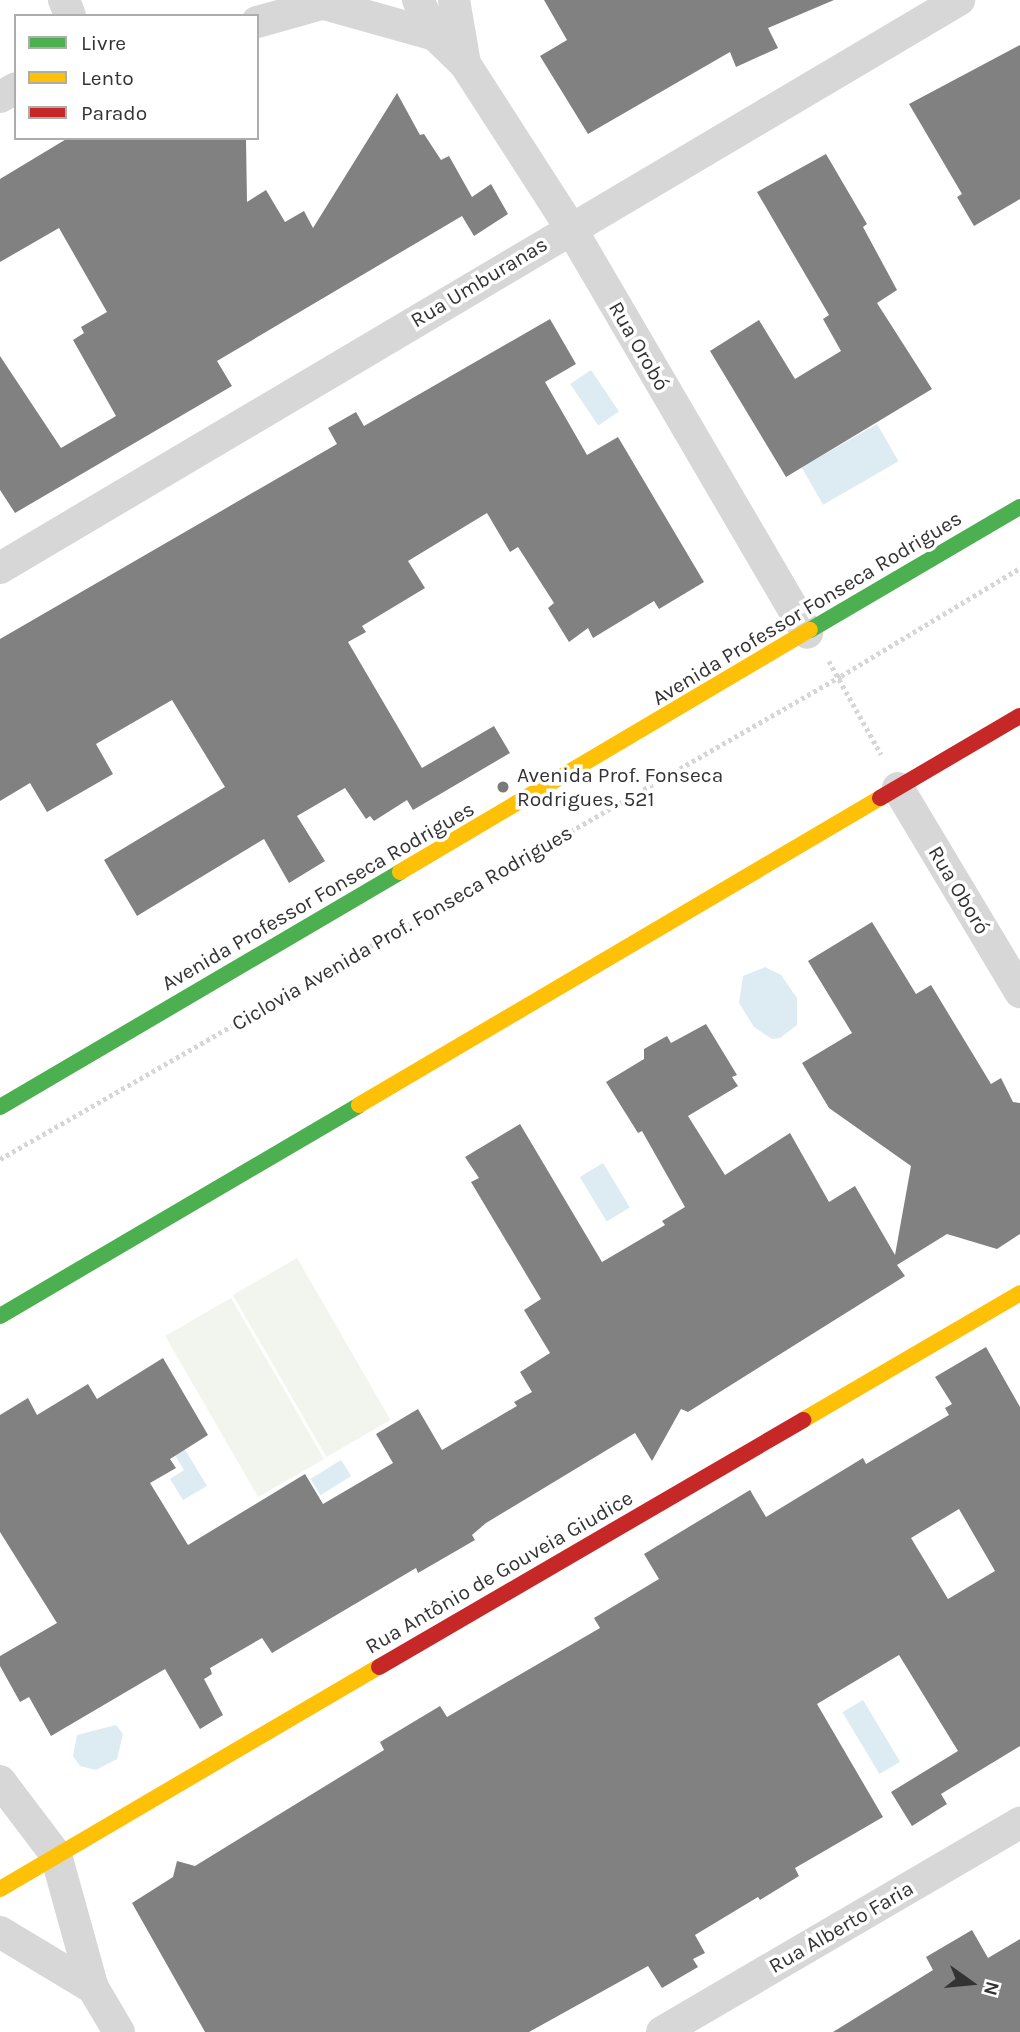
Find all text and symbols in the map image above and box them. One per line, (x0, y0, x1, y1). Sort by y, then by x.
legend (14, 14, 259, 140)
text: Livre (81, 31, 126, 55)
text: Lento (81, 66, 134, 90)
text: Parado (81, 101, 147, 125)
street label: Rua Umburanas (406, 231, 552, 333)
street label: Rua Orobó (603, 297, 675, 395)
street label: Avenida Professor Fonseca Rodrigues (648, 505, 966, 711)
place label: Avenida Prof. Fonseca Rodrigues, 521 (517, 762, 723, 812)
marker: Avenida Prof. Fonseca Rodrigues, 521 (495, 779, 511, 795)
street label: Avenida Professor Fonseca Rodrigues (157, 796, 479, 996)
street label: Ciclovia Avenida Prof. Fonseca Rodrigues (227, 820, 577, 1036)
street label: Rua Oboró (923, 841, 995, 939)
street label: Rua Antônio de Gouveia Giudice (361, 1485, 637, 1659)
street label: Rua Alberto Faria (764, 1875, 918, 1979)
north arrow (936, 1948, 1006, 2018)
text: N (979, 1979, 1004, 1998)

